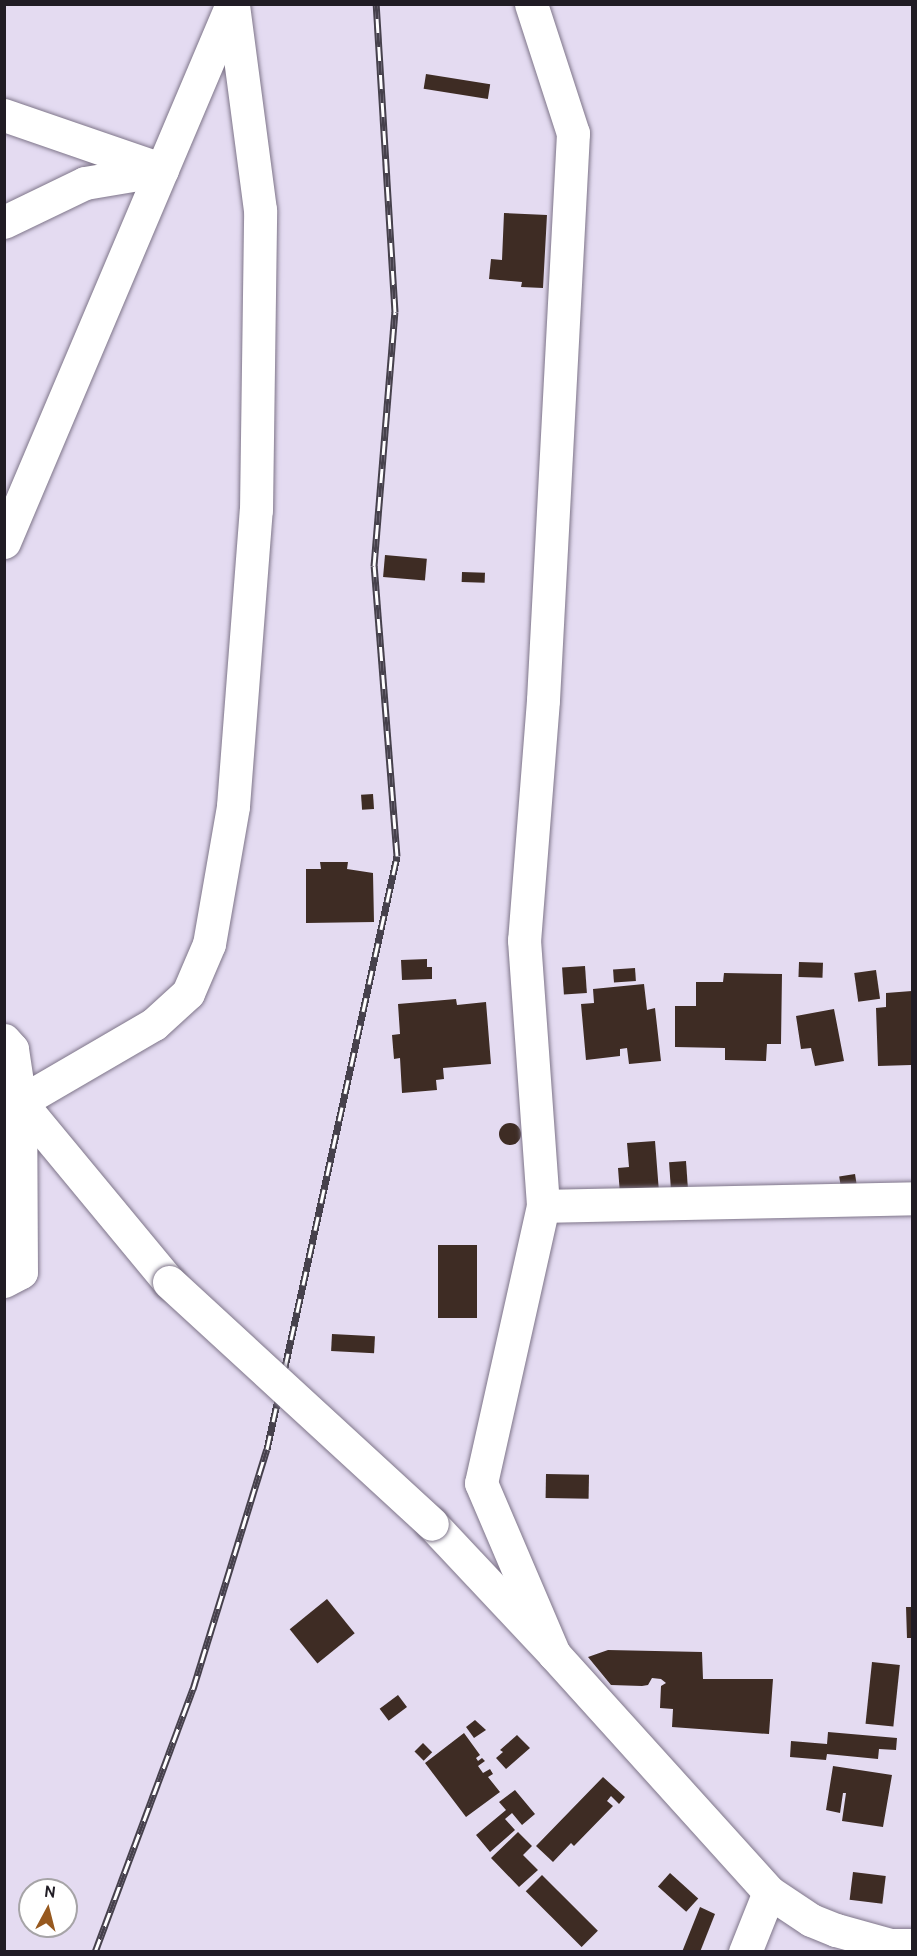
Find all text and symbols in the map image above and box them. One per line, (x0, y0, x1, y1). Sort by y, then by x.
north arrow (18, 1878, 78, 1938)
text: N (43, 1882, 57, 1902)

